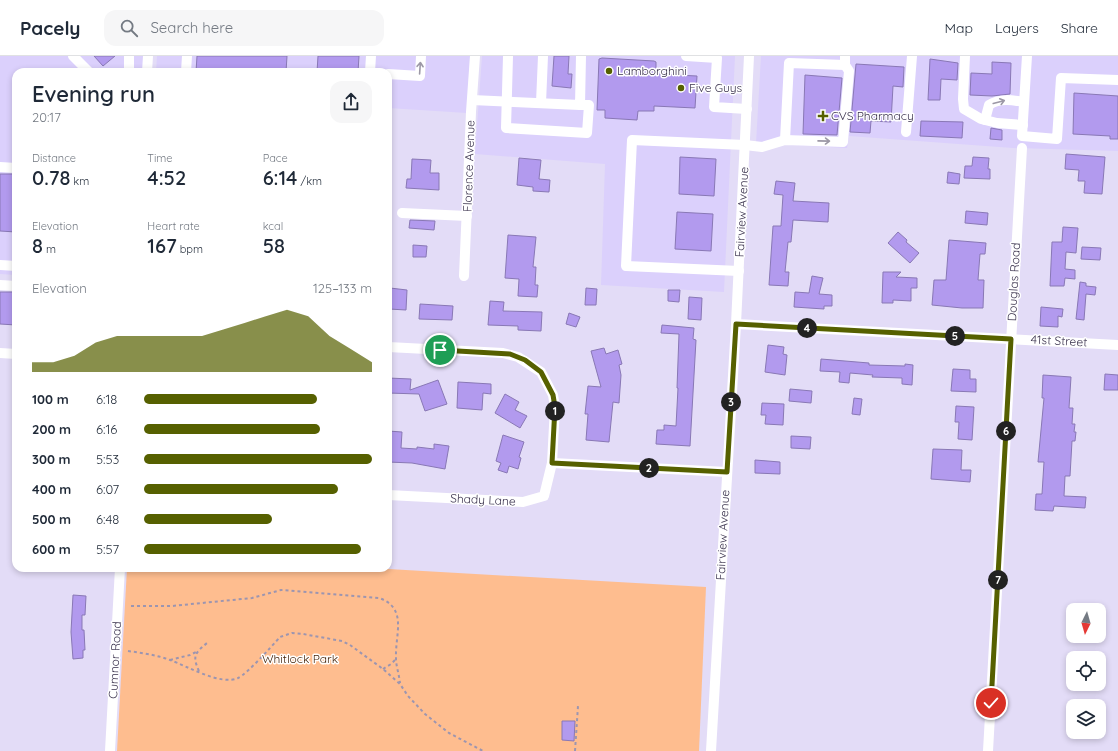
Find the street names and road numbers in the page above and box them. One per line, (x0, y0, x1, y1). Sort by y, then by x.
street label: Florence Avenue (459, 120, 478, 212)
street label: Fairview Avenue (732, 166, 751, 258)
street label: Douglas Road (1004, 242, 1023, 322)
street label: 41st Street (1030, 332, 1088, 349)
street label: Fairview Avenue (713, 489, 732, 581)
street label: Shady Lane (450, 490, 516, 509)
street label: Cumnor Road (105, 621, 124, 699)

